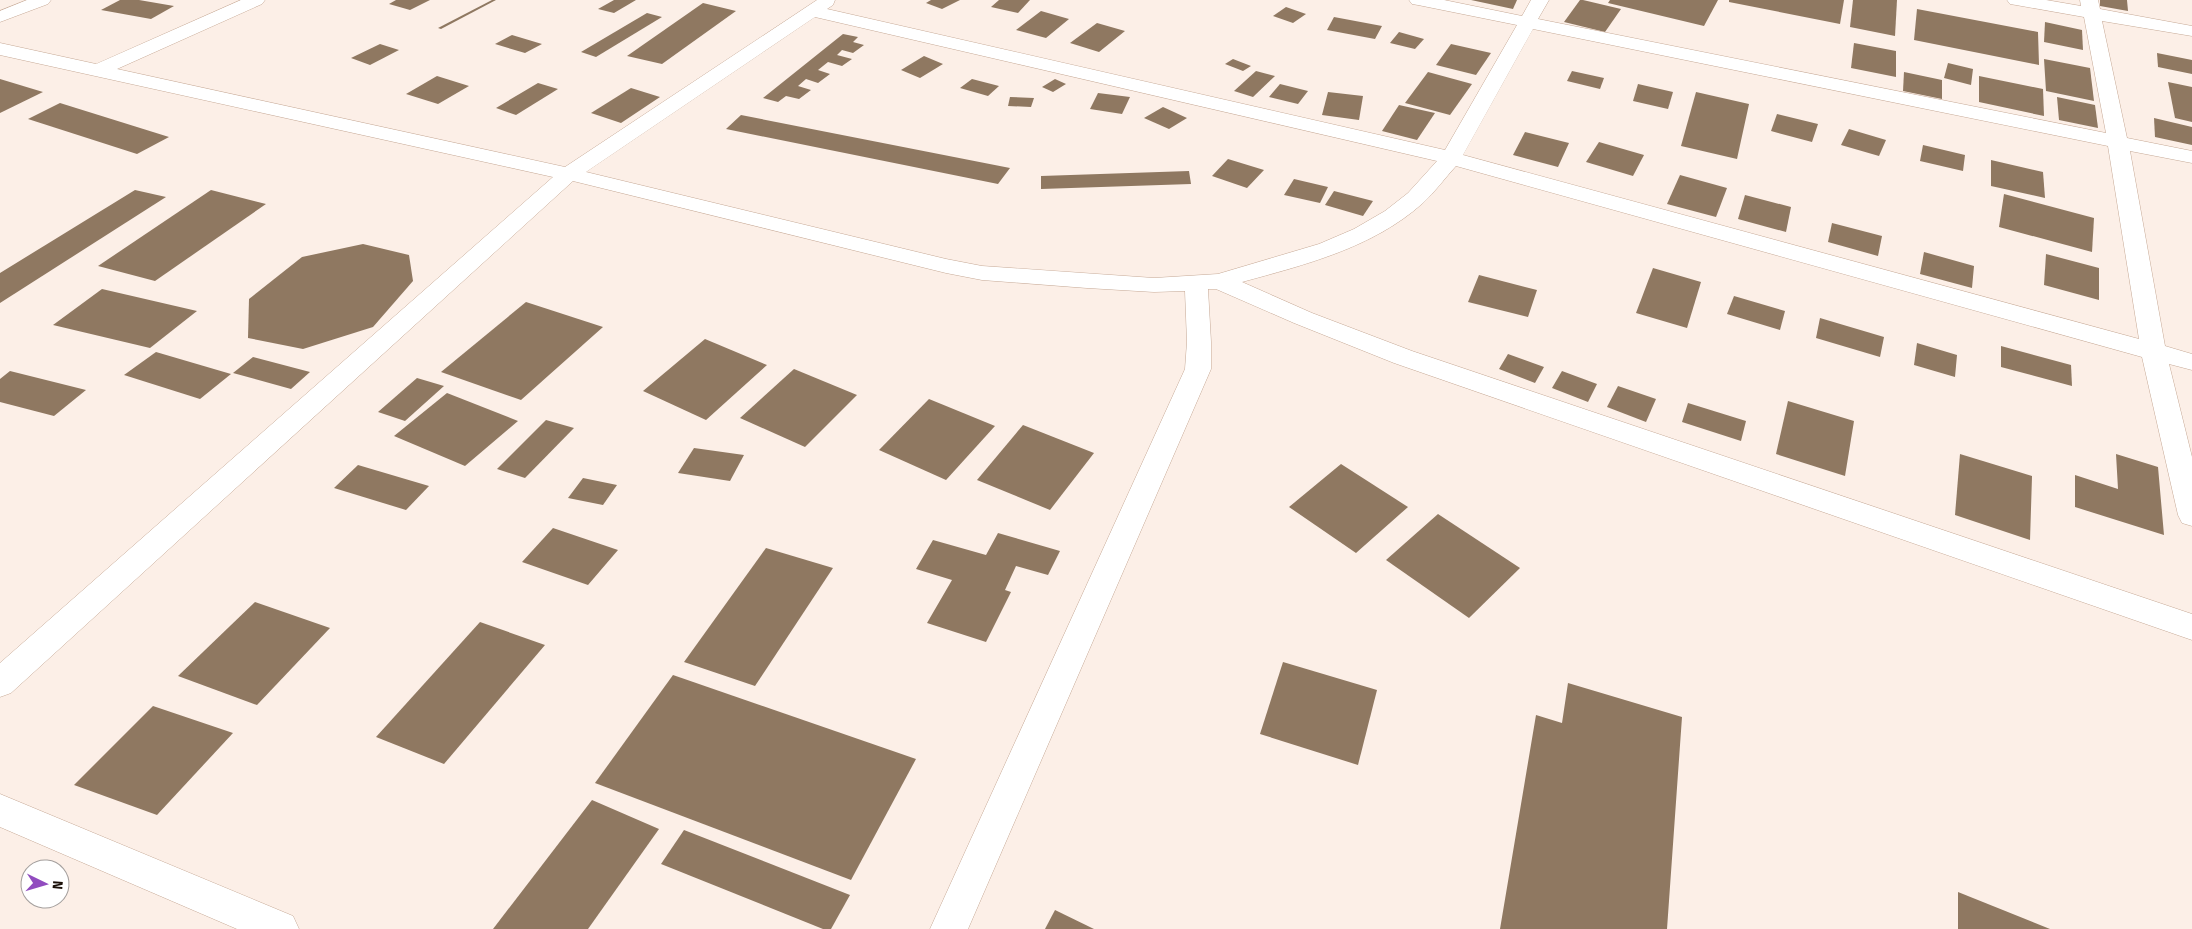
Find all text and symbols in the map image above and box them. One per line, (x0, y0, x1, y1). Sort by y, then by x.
north arrow (20, 859, 70, 909)
text: N (49, 880, 66, 890)

